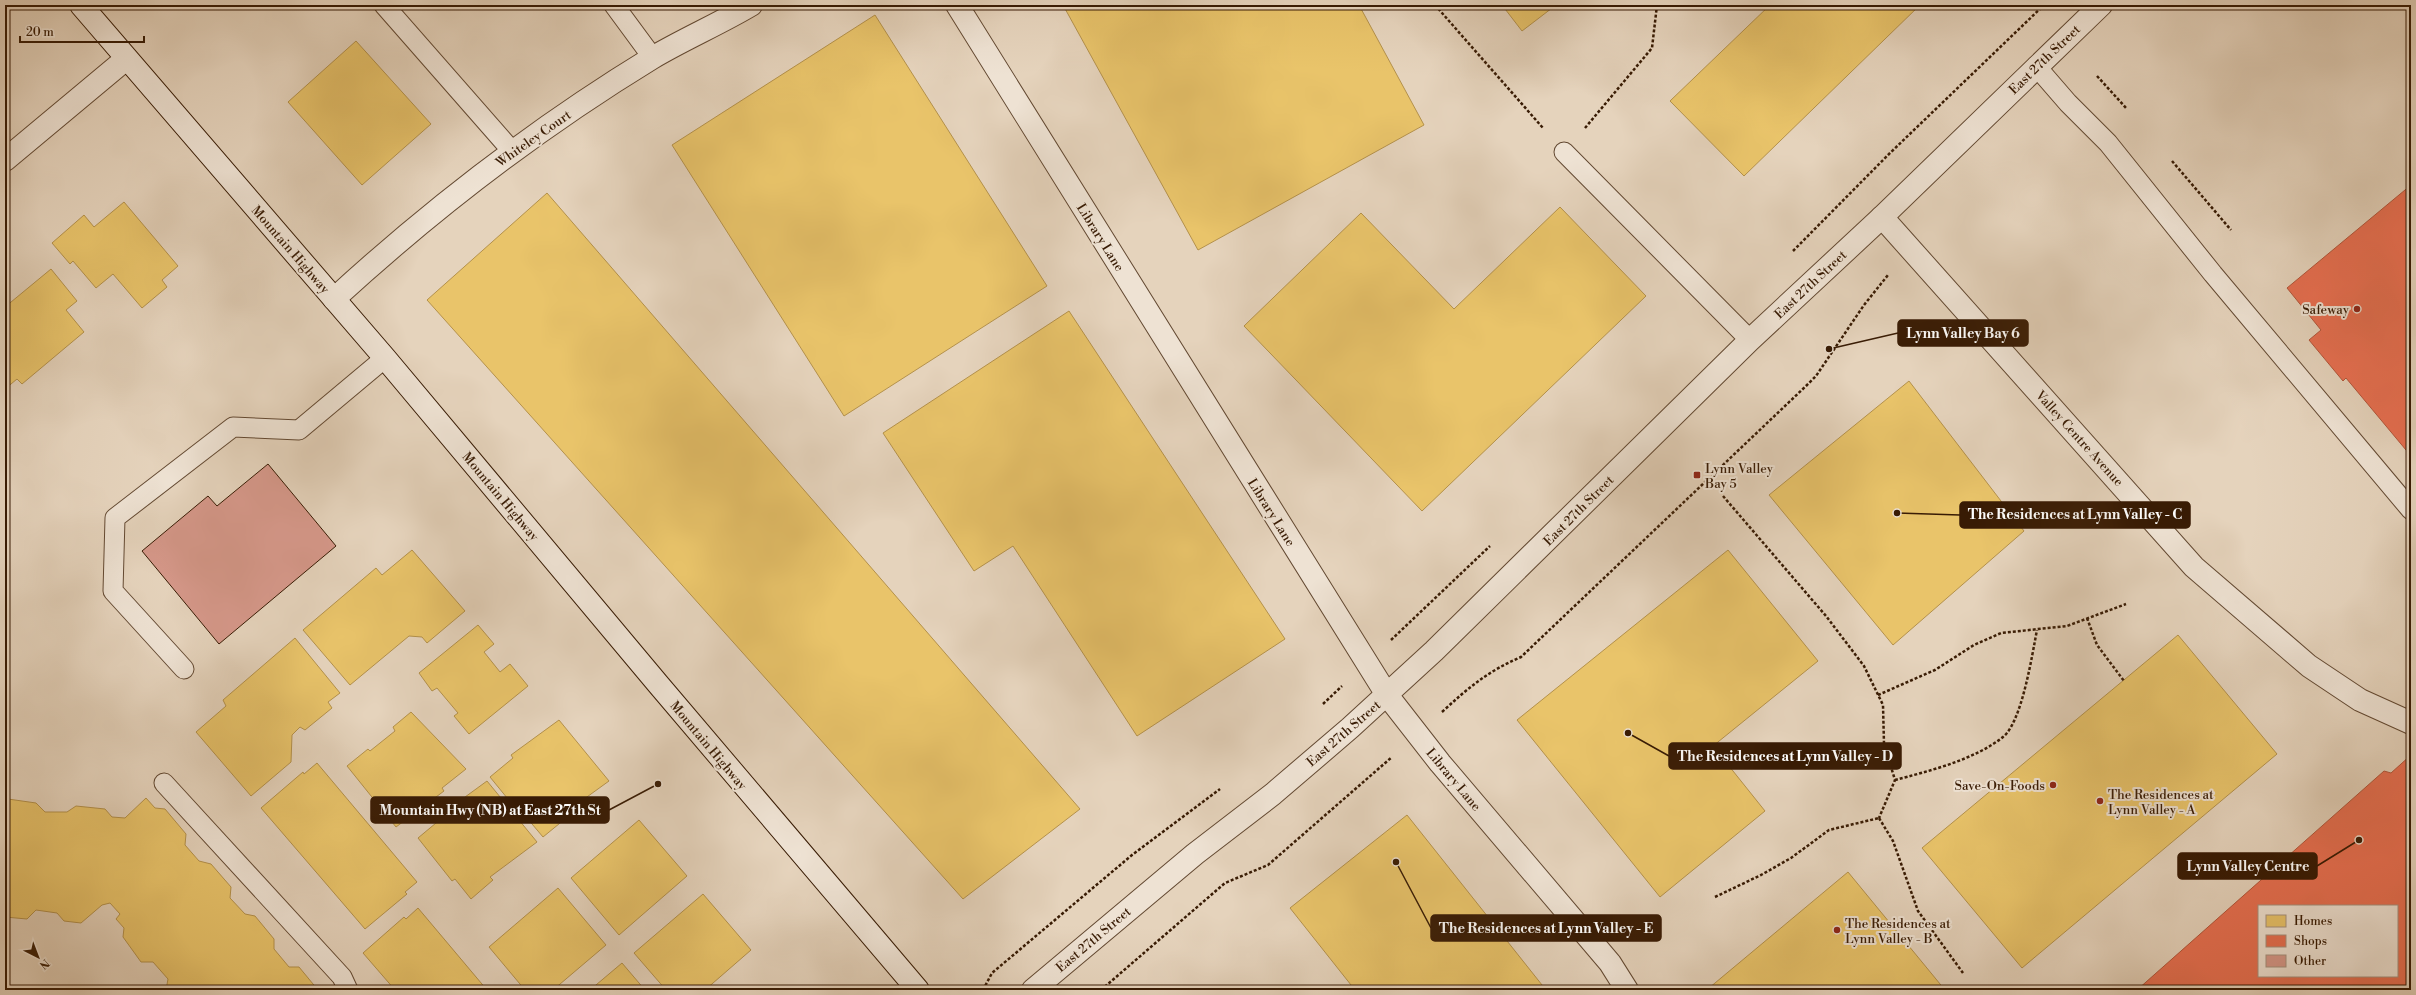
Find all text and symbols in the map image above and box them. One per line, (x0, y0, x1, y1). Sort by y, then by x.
scale bar (20, 18, 144, 44)
street label: East 27th Street (2006, 21, 2084, 98)
text: 20 m (26, 25, 54, 40)
street label: Whiteley Court (492, 107, 575, 171)
street label: Library Lane (1073, 201, 1128, 275)
street label: Mountain Highway (248, 203, 333, 297)
street label: East 27th Street (1771, 247, 1850, 322)
place label: Safeway (2302, 302, 2350, 318)
marker: Safeway (2352, 304, 2362, 314)
callout: Lynn Valley Bay 6 (1898, 320, 2028, 346)
text: Lynn Valley Bay 6 (1906, 325, 2020, 343)
street label: Valley Centre Avenue (2031, 387, 2127, 490)
street label: Mountain Highway (458, 449, 542, 545)
place label: Lynn Valley Bay 5 (1704, 461, 1774, 492)
marker: Lynn Valley Bay 5 (1692, 470, 1702, 480)
street label: East 27th Street (1540, 472, 1618, 549)
street label: Library Lane (1244, 476, 1299, 550)
callout: The Residences at Lynn Valley - C (1960, 502, 2190, 528)
text: The Residences at Lynn Valley - C (1968, 506, 2182, 524)
street label: East 27th Street (1303, 697, 1384, 770)
street label: Mountain Highway (666, 698, 750, 794)
callout: The Residences at Lynn Valley - D (1669, 743, 1901, 769)
street label: Library Lane (1422, 745, 1484, 815)
text: The Residences at Lynn Valley - D (1677, 748, 1893, 766)
place label: Save-On-Foods (1954, 778, 2045, 794)
marker: Save-On-Foods (2048, 780, 2058, 790)
place label: The Residences at Lynn Valley - A (2108, 787, 2214, 818)
marker: The Residences at Lynn Valley - A (2095, 796, 2105, 806)
callout: Mountain Hwy (NB) at East 27th St (371, 797, 609, 823)
text: Mountain Hwy (NB) at East 27th St (379, 802, 602, 820)
callout: Lynn Valley Centre (2178, 853, 2317, 879)
text: Lynn Valley Centre (2186, 858, 2310, 876)
street label: East 27th Street (1053, 903, 1135, 976)
legend (2258, 905, 2398, 977)
text: Homes (2294, 914, 2332, 929)
callout: The Residences at Lynn Valley - E (1431, 915, 1661, 941)
place label: The Residences at Lynn Valley - B (1845, 916, 1951, 947)
text: The Residences at Lynn Valley - E (1439, 920, 1653, 938)
marker: The Residences at Lynn Valley - B (1832, 925, 1842, 935)
text: Shops (2294, 934, 2327, 949)
north arrow (18, 937, 58, 977)
text: Other (2294, 954, 2326, 969)
text: N (36, 956, 52, 972)

